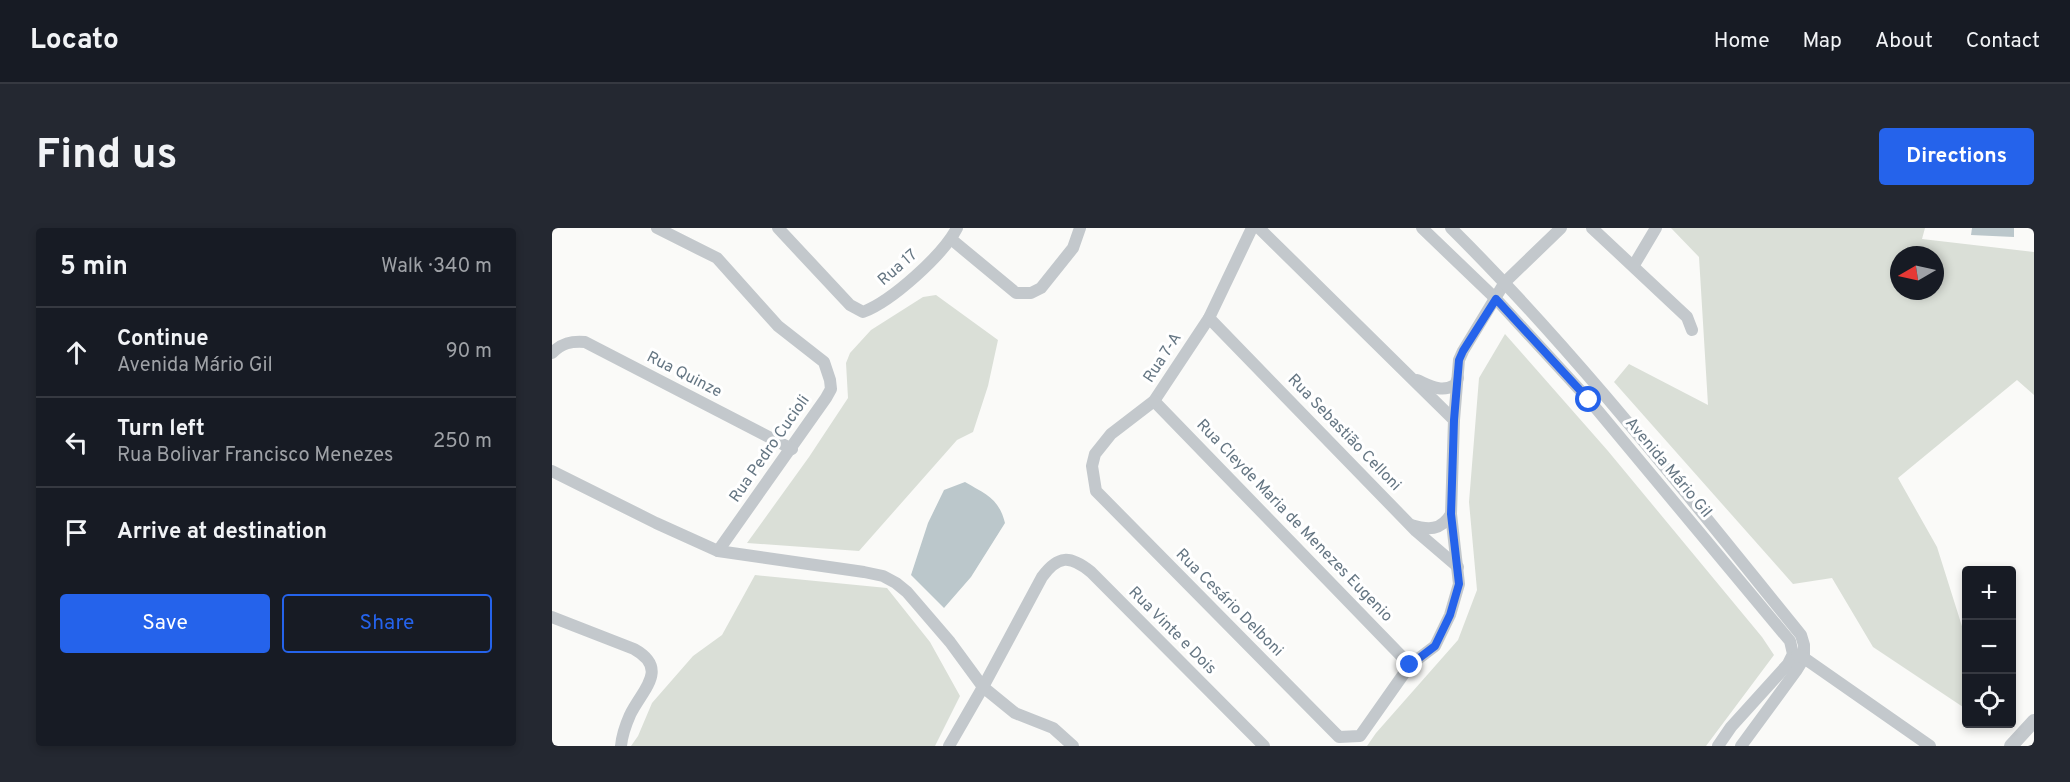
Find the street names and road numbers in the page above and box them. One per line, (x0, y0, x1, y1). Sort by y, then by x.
street label: Rua 17 (874, 245, 922, 291)
street label: Rua 7-A (1139, 329, 1187, 387)
street label: Rua Quinze (643, 347, 725, 403)
street label: Rua Sebastião Celloni (1283, 370, 1405, 496)
street label: Rua Pedro Cucioli (725, 391, 815, 507)
street label: Avenida Mário Gil (1620, 414, 1716, 522)
street label: Rua Cleyde Maria de Menezes Eugenio (1192, 415, 1396, 627)
street label: Rua Cesário Delboni (1171, 545, 1287, 661)
street label: Rua Vinte e Dois (1124, 583, 1220, 679)

